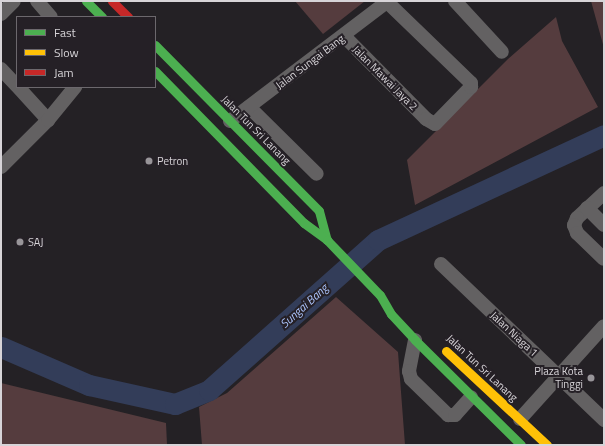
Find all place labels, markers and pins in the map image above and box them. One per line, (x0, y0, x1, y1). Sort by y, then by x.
place label: Petron (157, 154, 188, 168)
marker: Petron (144, 156, 154, 166)
place label: SAJ (28, 235, 44, 249)
marker: SAJ (15, 237, 25, 247)
place label: Plaza Kota Tinggi (534, 365, 583, 391)
marker: Plaza Kota Tinggi (586, 373, 596, 383)

